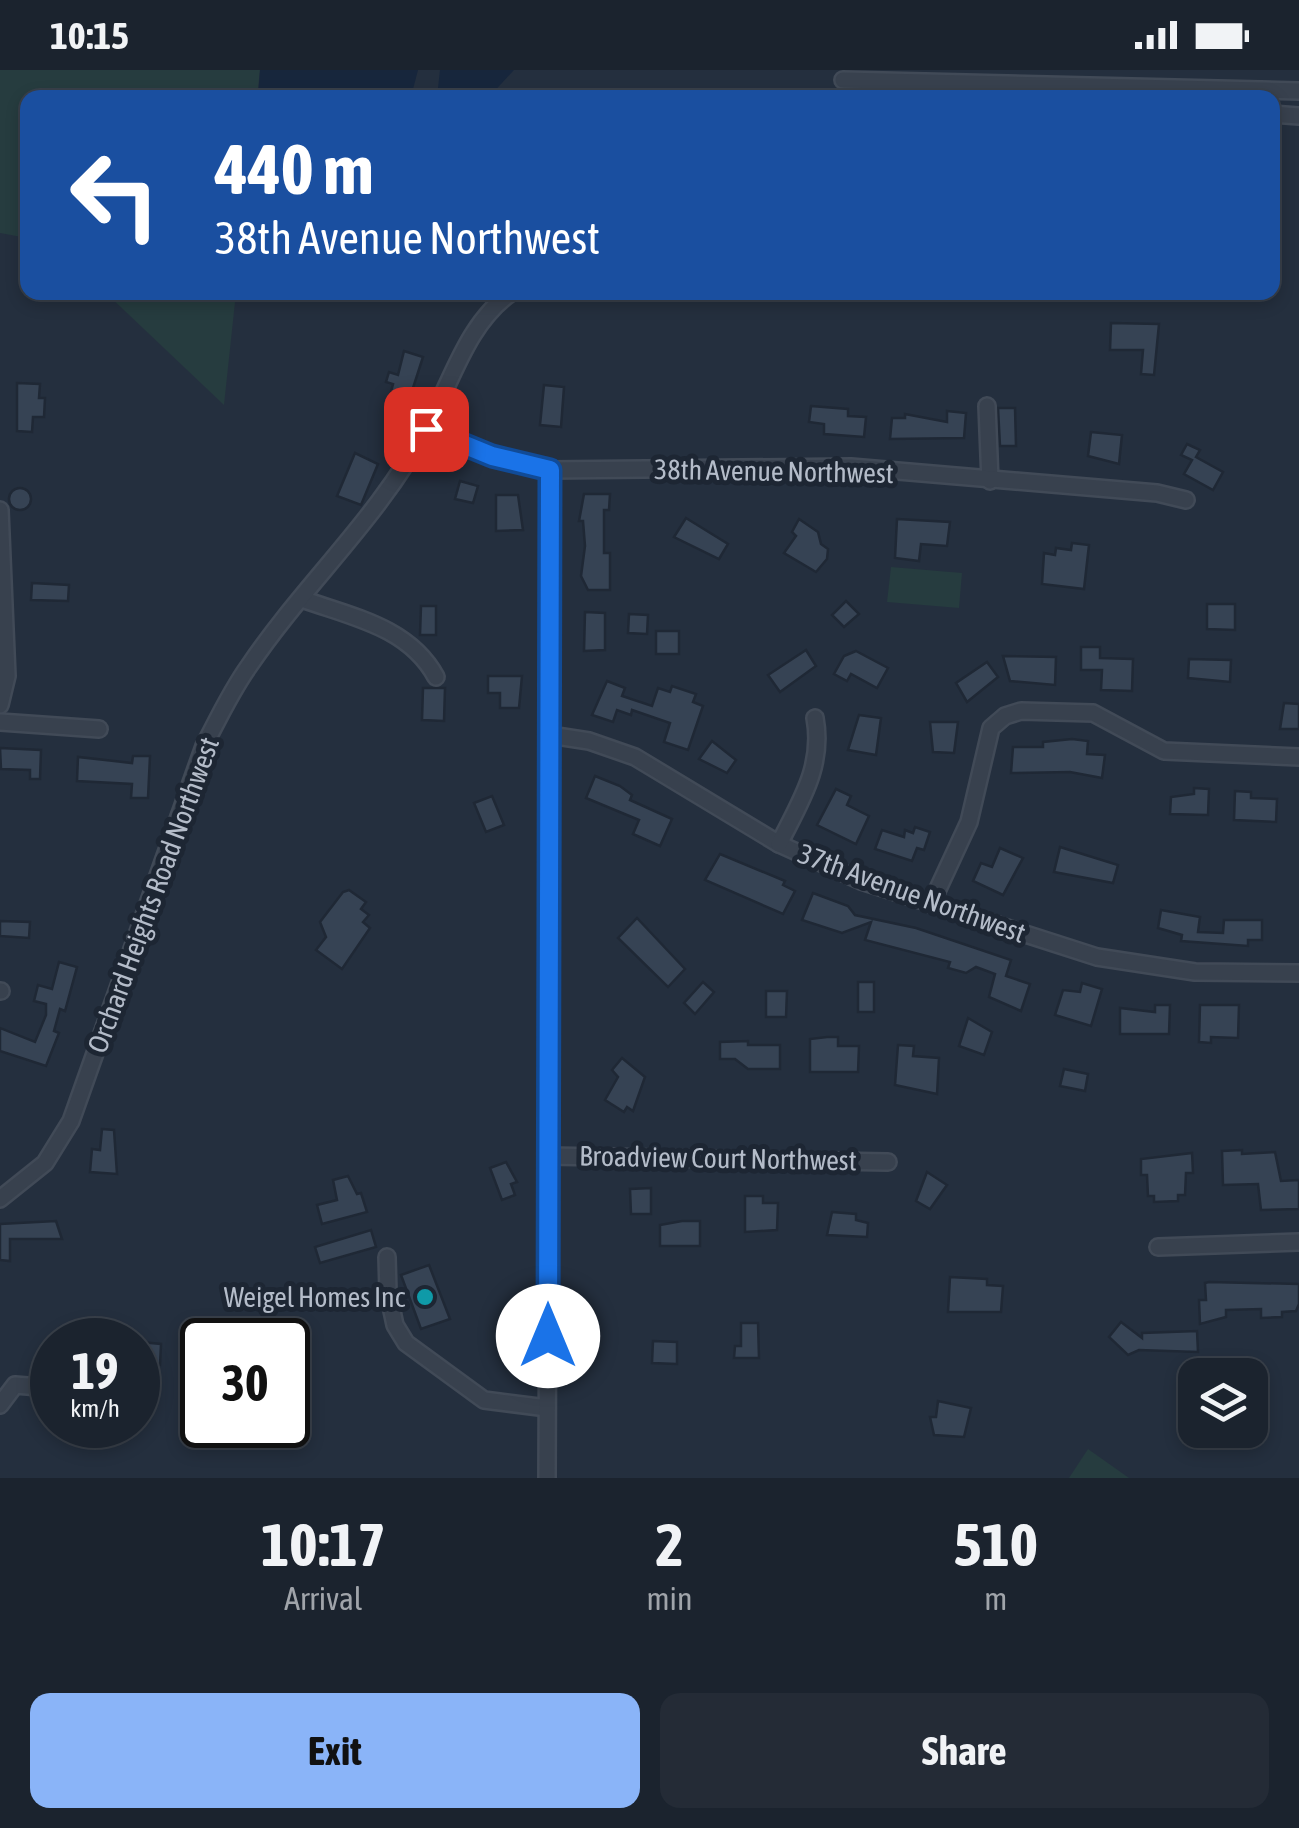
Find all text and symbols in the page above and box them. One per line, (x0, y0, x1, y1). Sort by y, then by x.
text: 10:15 (50, 14, 129, 57)
text: 440 m (215, 129, 374, 209)
icon: left (50, 130, 180, 260)
text: 38th Avenue Northwest (215, 212, 600, 264)
pin (384, 387, 469, 472)
icon: arrive (399, 402, 454, 457)
street label: 38th Avenue Northwest (654, 453, 894, 489)
street label: Orchard Heights Road Northwest (81, 733, 225, 1057)
street label: 37th Avenue Northwest (794, 837, 1030, 949)
street label: Broadview Court Northwest (579, 1140, 857, 1176)
place label: Weigel Homes Inc (224, 1281, 406, 1313)
position arrow (496, 1284, 600, 1388)
marker: Weigel Homes Inc (414, 1286, 436, 1308)
speed limit sign: 30 (180, 1318, 310, 1448)
text: 19 (71, 1342, 118, 1400)
map controls (1178, 1358, 1268, 1448)
button: layers (1178, 1358, 1268, 1448)
text: km/h (70, 1394, 120, 1422)
text: 10:17 (261, 1510, 386, 1579)
text: 2 (655, 1510, 684, 1579)
text: 510 (953, 1510, 1038, 1579)
text: Arrival (284, 1580, 362, 1617)
text: min (647, 1580, 692, 1617)
text: m (984, 1580, 1007, 1617)
button: Exit (30, 1693, 640, 1808)
button: Share (660, 1693, 1269, 1808)

